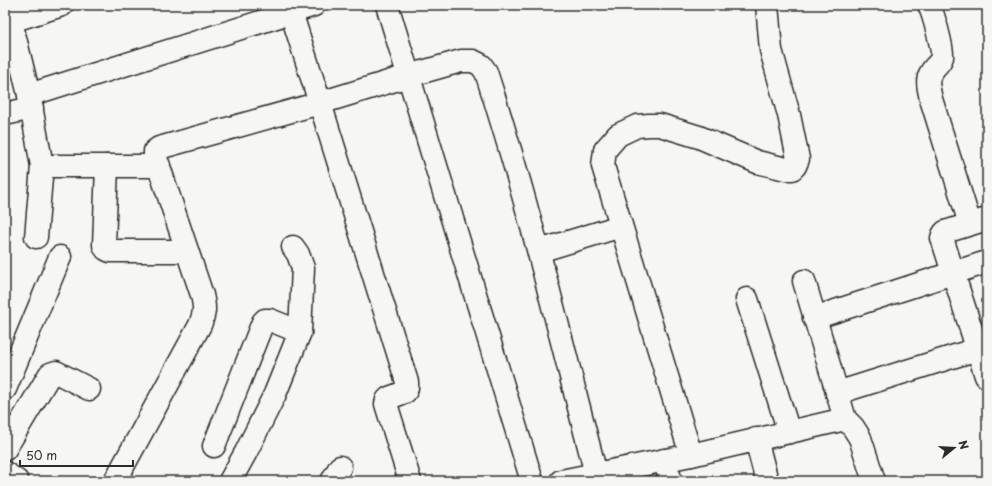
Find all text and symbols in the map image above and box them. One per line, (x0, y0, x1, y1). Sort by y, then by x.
north arrow (934, 428, 974, 468)
text: N (955, 438, 974, 452)
scale bar (20, 442, 133, 468)
text: 50 m (26, 446, 57, 464)

